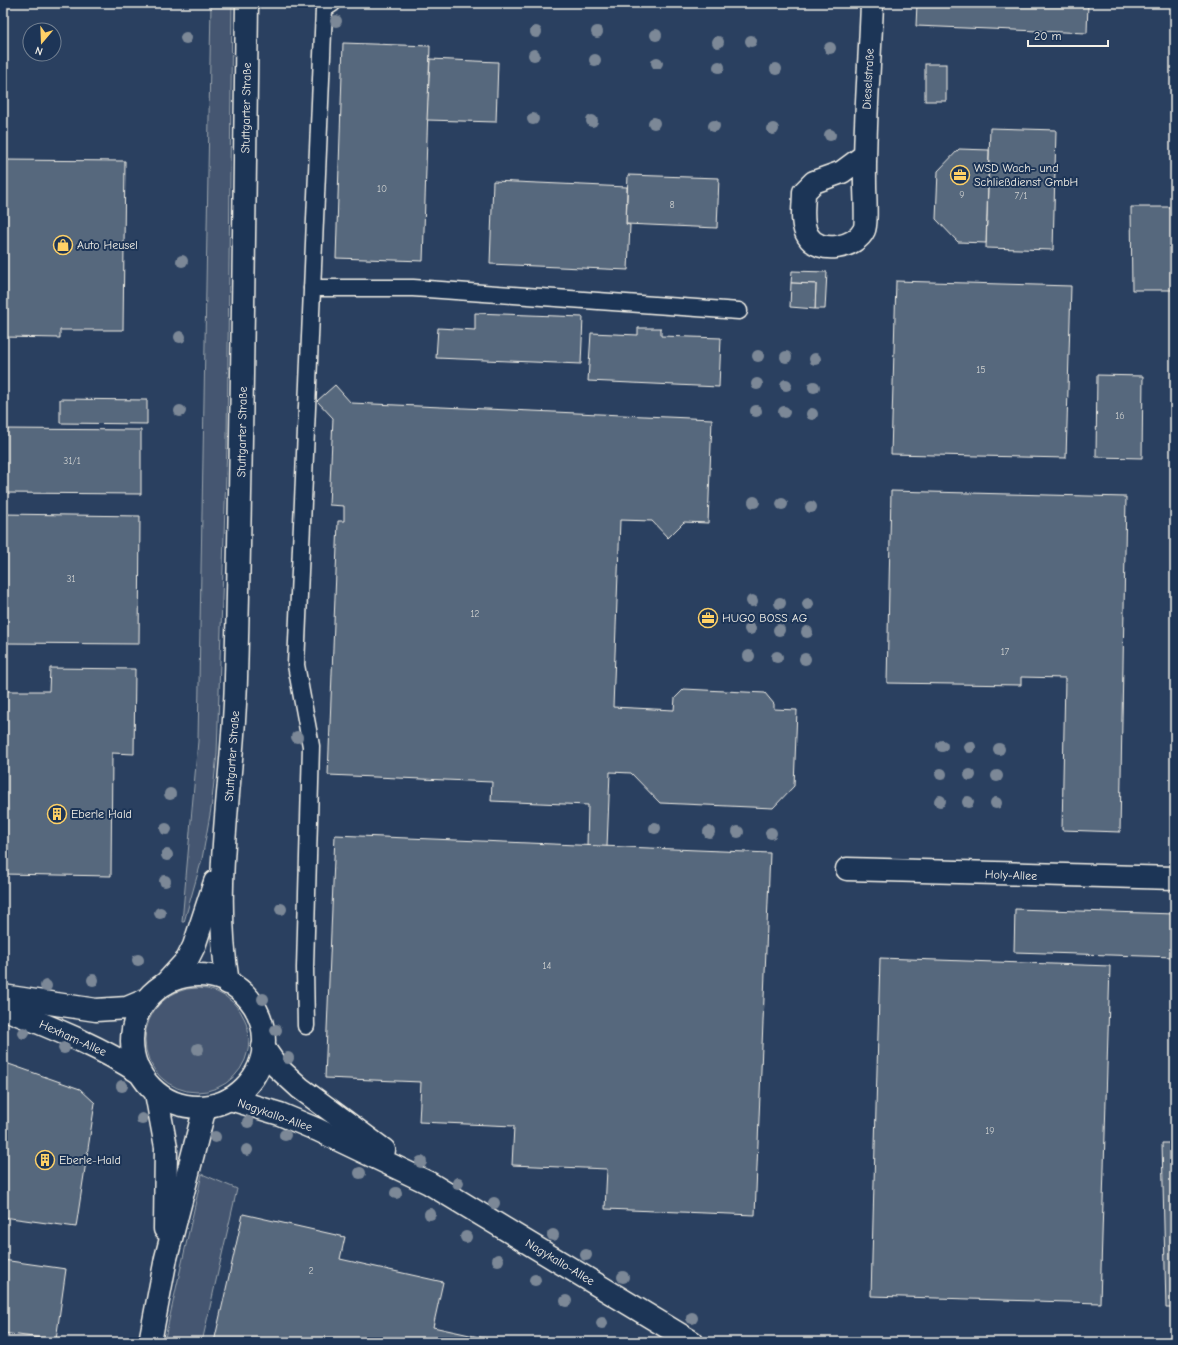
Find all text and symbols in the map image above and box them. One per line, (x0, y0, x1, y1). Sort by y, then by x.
north arrow (22, 22, 62, 62)
scale bar (1028, 22, 1108, 48)
text: 20 m (1034, 29, 1062, 43)
text: N (33, 44, 44, 58)
street label: Dieselstraße (859, 48, 877, 110)
street label: Stuttgarter Straße (238, 62, 254, 154)
place label: WSD Wach- und Schließdienst GmbH (974, 161, 1078, 189)
office icon: WSD Wach- und Schließdienst GmbH (949, 164, 971, 186)
house number: 10 (377, 183, 387, 195)
house number: 9 (959, 189, 965, 201)
house number: 7/1 (1014, 190, 1028, 202)
house number: 8 (669, 199, 675, 211)
shop icon: Auto Heusel (52, 234, 74, 256)
place label: Auto Heusel (77, 238, 138, 252)
house number: 15 (976, 364, 986, 376)
street label: Stuttgarter Straße (234, 386, 250, 478)
house number: 16 (1115, 410, 1125, 422)
house number: 31/1 (63, 455, 81, 467)
house number: 31 (66, 573, 76, 585)
office icon: HUGO BOSS AG (697, 607, 719, 629)
house number: 12 (470, 608, 480, 620)
place label: HUGO BOSS AG (722, 611, 808, 625)
house number: 17 (1001, 646, 1010, 658)
street label: Stuttgarter Straße (222, 710, 242, 802)
building icon: Eberle Hald (46, 803, 68, 825)
place label: Eberle Hald (71, 807, 132, 821)
street label: Holy-Allee (985, 867, 1037, 883)
house number: 14 (543, 960, 552, 972)
street label: Hexham-Allee (37, 1017, 109, 1059)
street label: Nagykallo-Allee (236, 1096, 314, 1134)
house number: 19 (985, 1125, 995, 1137)
building icon: Eberle-Hald (34, 1149, 56, 1171)
place label: Eberle-Hald (59, 1153, 121, 1167)
street label: Nagykallo-Allee (523, 1236, 597, 1288)
house number: 2 (308, 1265, 314, 1277)

